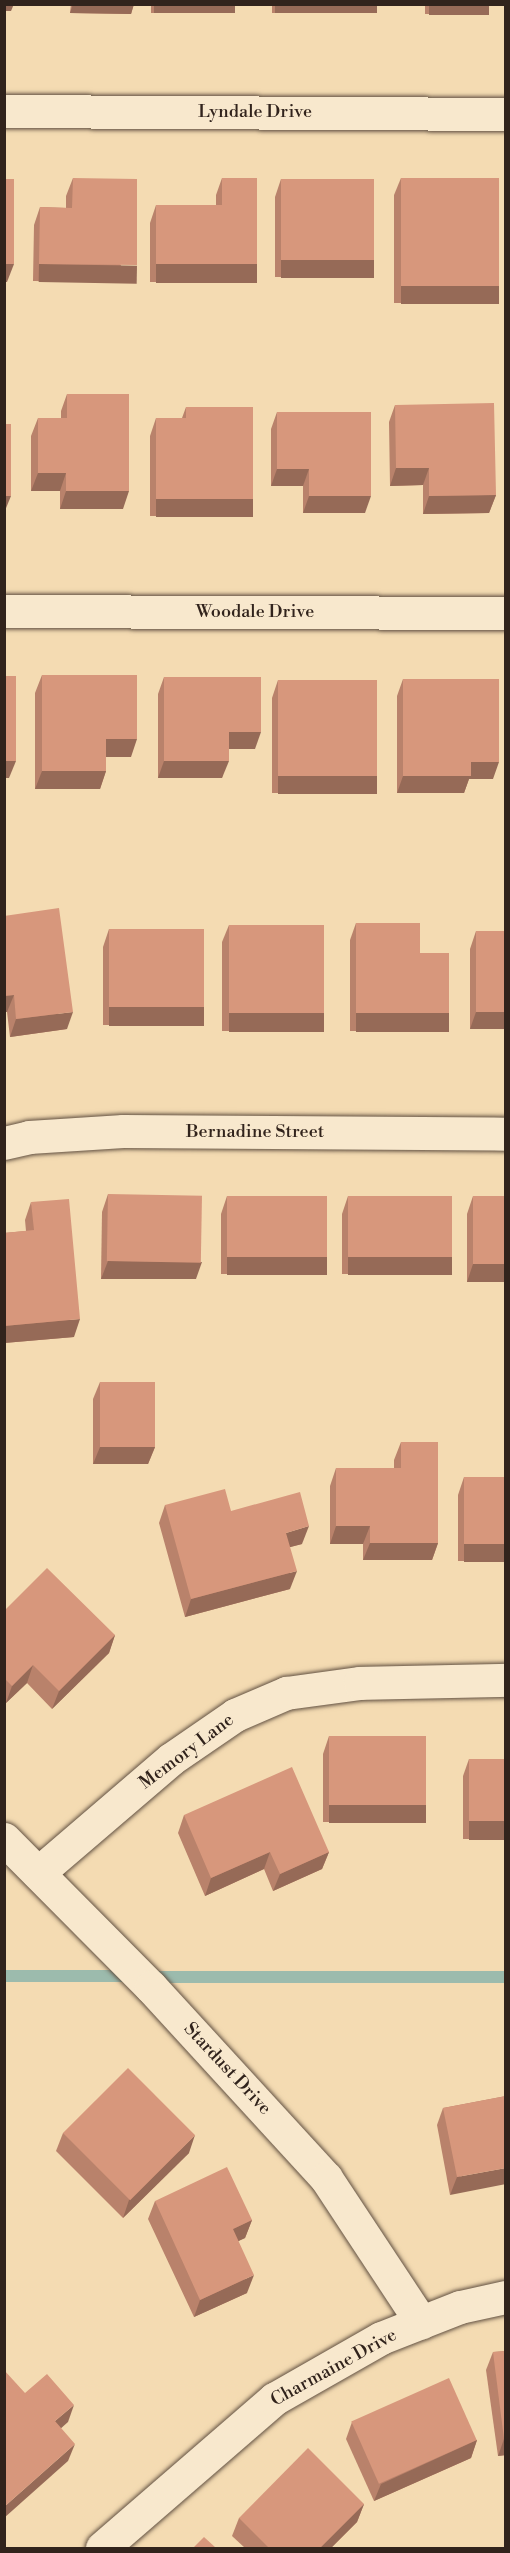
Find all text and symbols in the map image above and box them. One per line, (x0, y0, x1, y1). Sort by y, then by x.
street label: Lyndale Drive (198, 101, 312, 123)
street label: Woodale Drive (196, 601, 314, 623)
street label: Bernadine Street (186, 1121, 324, 1143)
street label: Memory Lane (136, 1709, 238, 1795)
street label: Stardust Drive (179, 2018, 275, 2120)
street label: Charmaine Drive (267, 2324, 401, 2412)

